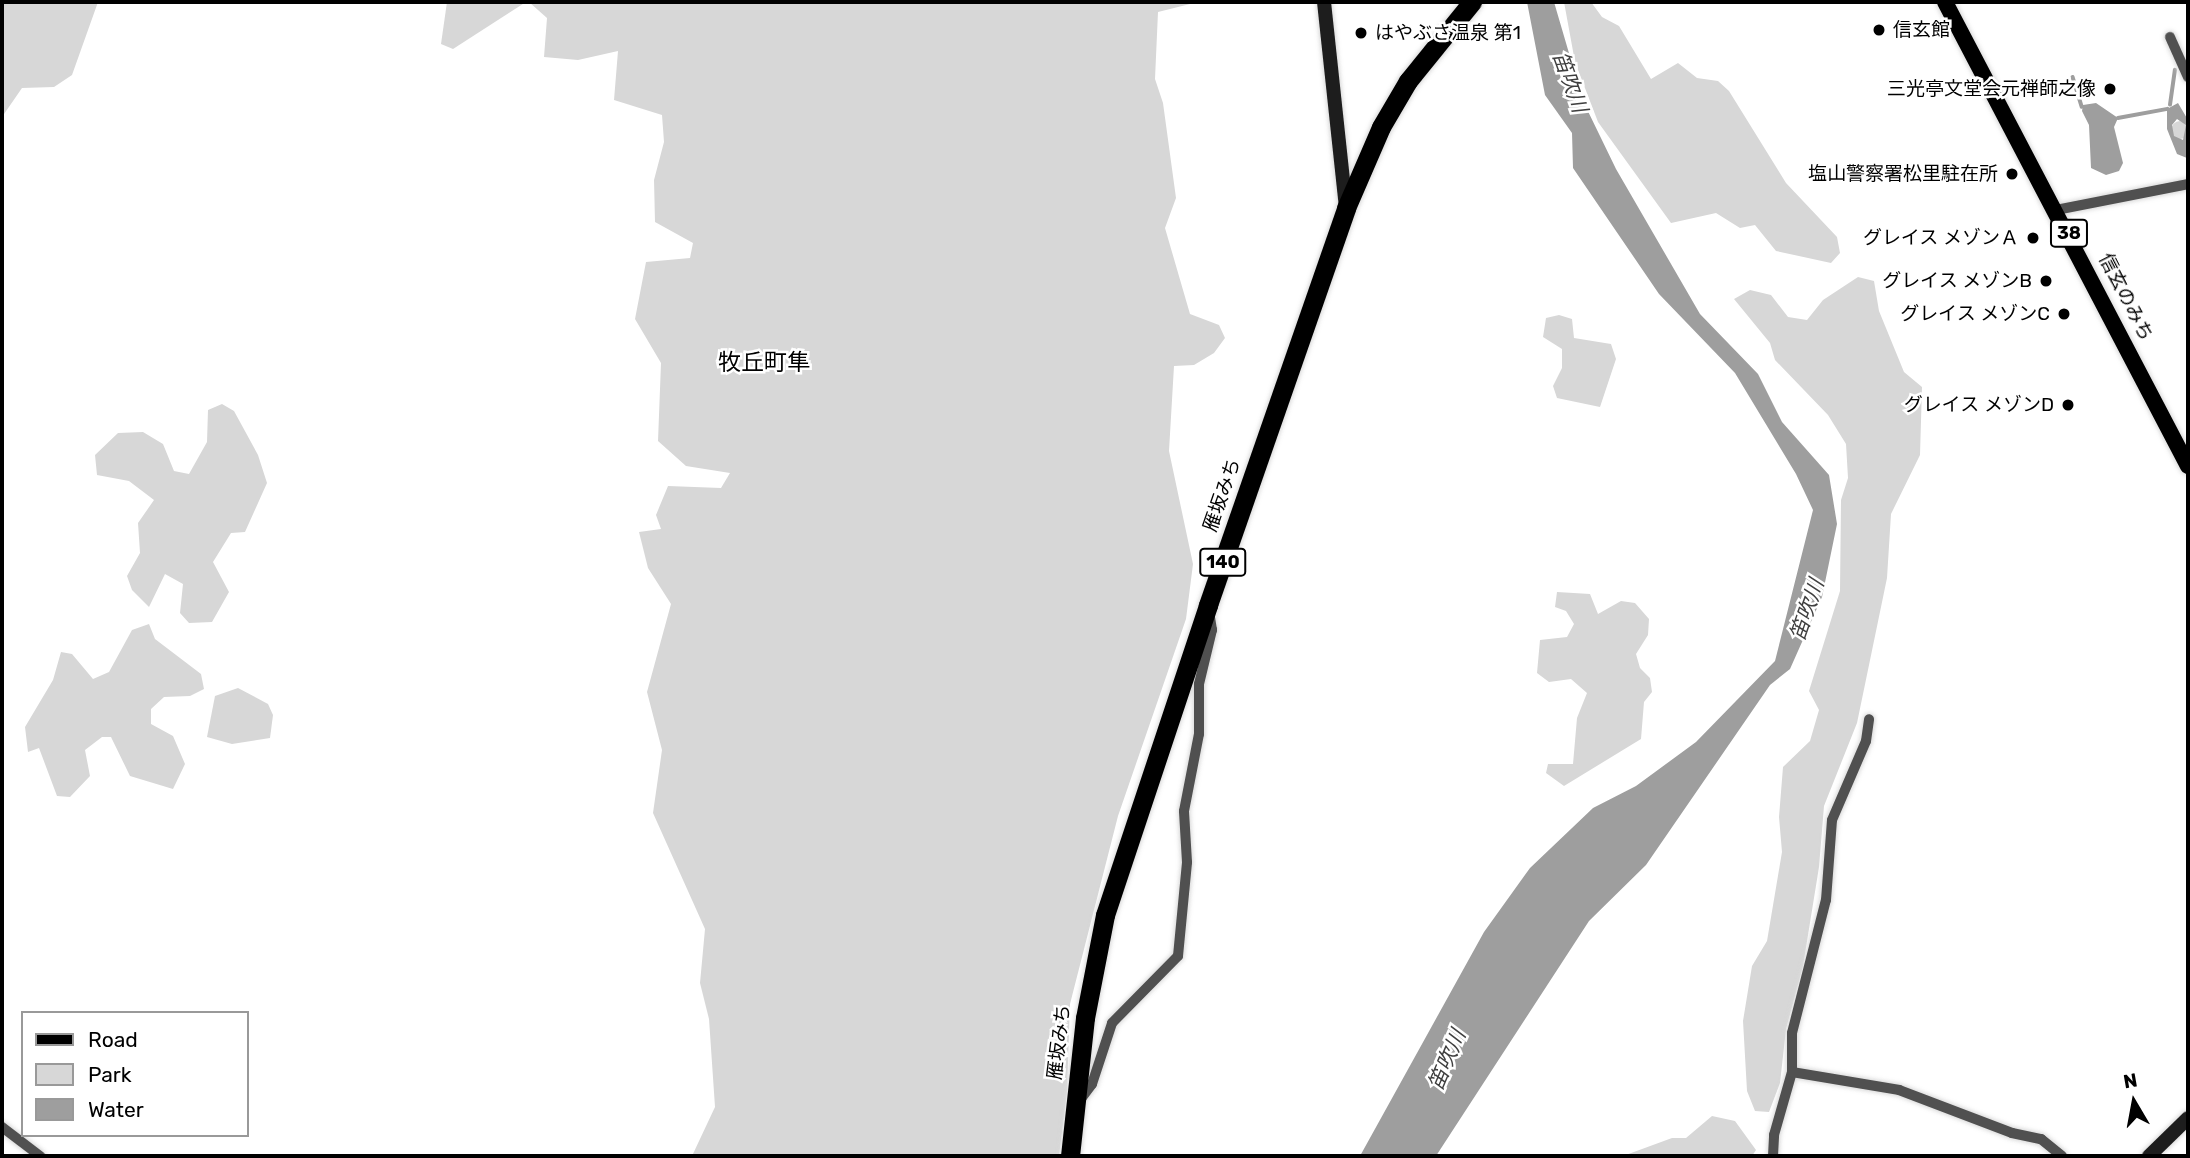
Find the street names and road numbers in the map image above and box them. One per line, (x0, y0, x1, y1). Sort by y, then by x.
road number: 38 (2050, 218, 2088, 247)
street label: 信玄のみち (2094, 250, 2158, 344)
street label: 雁坂みち (1199, 455, 1245, 535)
road number: 140 (1198, 548, 1248, 576)
street label: 雁坂みち (1043, 1003, 1075, 1081)

